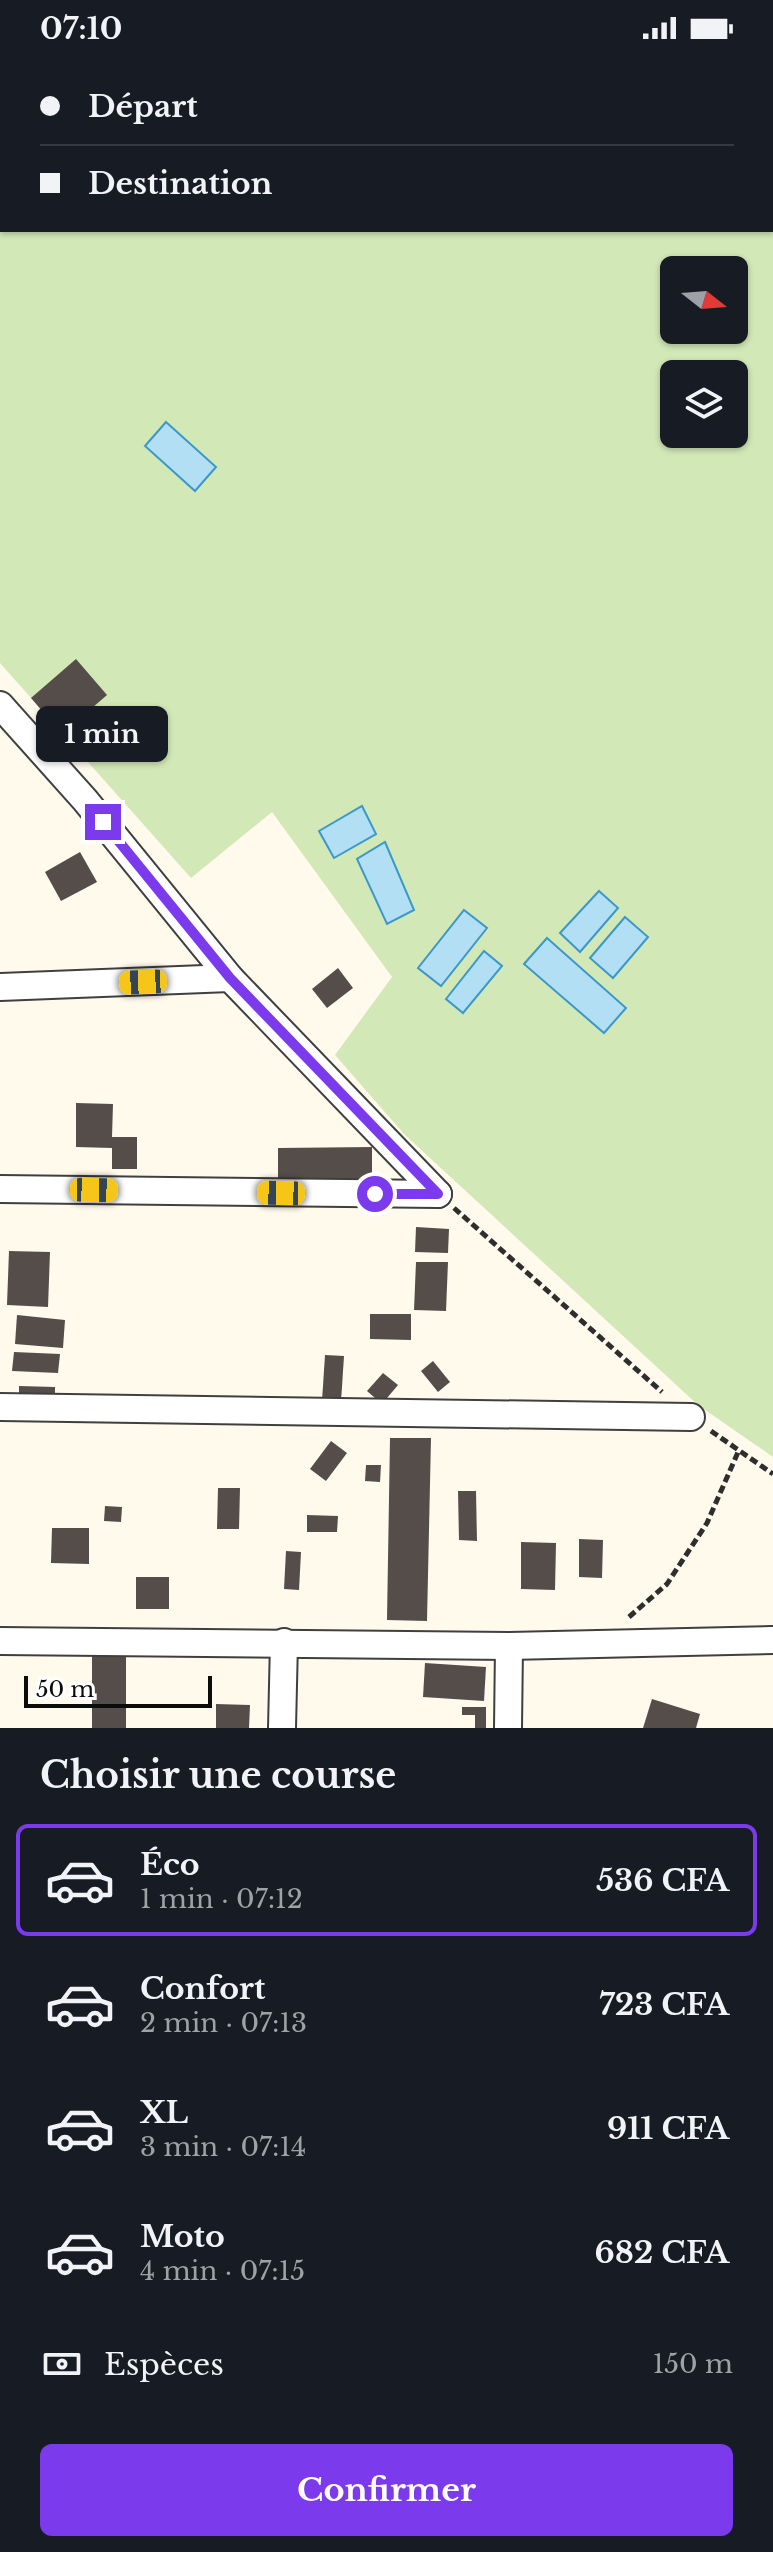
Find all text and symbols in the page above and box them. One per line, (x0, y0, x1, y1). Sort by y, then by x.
text: 07:10 (40, 10, 122, 47)
text: Départ (88, 88, 198, 125)
text: Destination (88, 165, 272, 202)
north arrow (660, 256, 748, 344)
map controls (660, 256, 748, 448)
button: layers (660, 360, 748, 448)
callout: 1 min (37, 706, 169, 762)
text: 1 min (64, 718, 140, 750)
route end (85, 804, 121, 840)
car (119, 969, 167, 995)
route start (357, 1176, 393, 1212)
car (70, 1178, 118, 1202)
car (257, 1181, 305, 1205)
scale bar (24, 1672, 212, 1708)
text: 50 m (36, 1676, 94, 1703)
text: Choisir une course (40, 1753, 396, 1798)
icon: car (44, 1844, 116, 1916)
text: Éco (140, 1846, 200, 1883)
text: 536 CFA (596, 1862, 729, 1899)
text: 1 min · 07:12 (140, 1883, 303, 1915)
icon: car (44, 1968, 116, 2040)
text: Confort (140, 1970, 265, 2007)
text: 723 CFA (599, 1986, 729, 2023)
text: 2 min · 07:13 (140, 2007, 307, 2039)
icon: car (44, 2092, 116, 2164)
text: XL (140, 2094, 188, 2131)
text: 911 CFA (607, 2110, 729, 2147)
text: 3 min · 07:14 (140, 2131, 306, 2163)
icon: car (44, 2216, 116, 2288)
text: Moto (140, 2218, 225, 2255)
text: 682 CFA (595, 2234, 729, 2271)
text: 4 min · 07:15 (140, 2255, 305, 2287)
icon: cash (40, 2342, 84, 2386)
text: Espèces (104, 2346, 224, 2383)
text: 150 m (653, 2348, 733, 2380)
button: Confirmer (40, 2444, 733, 2536)

